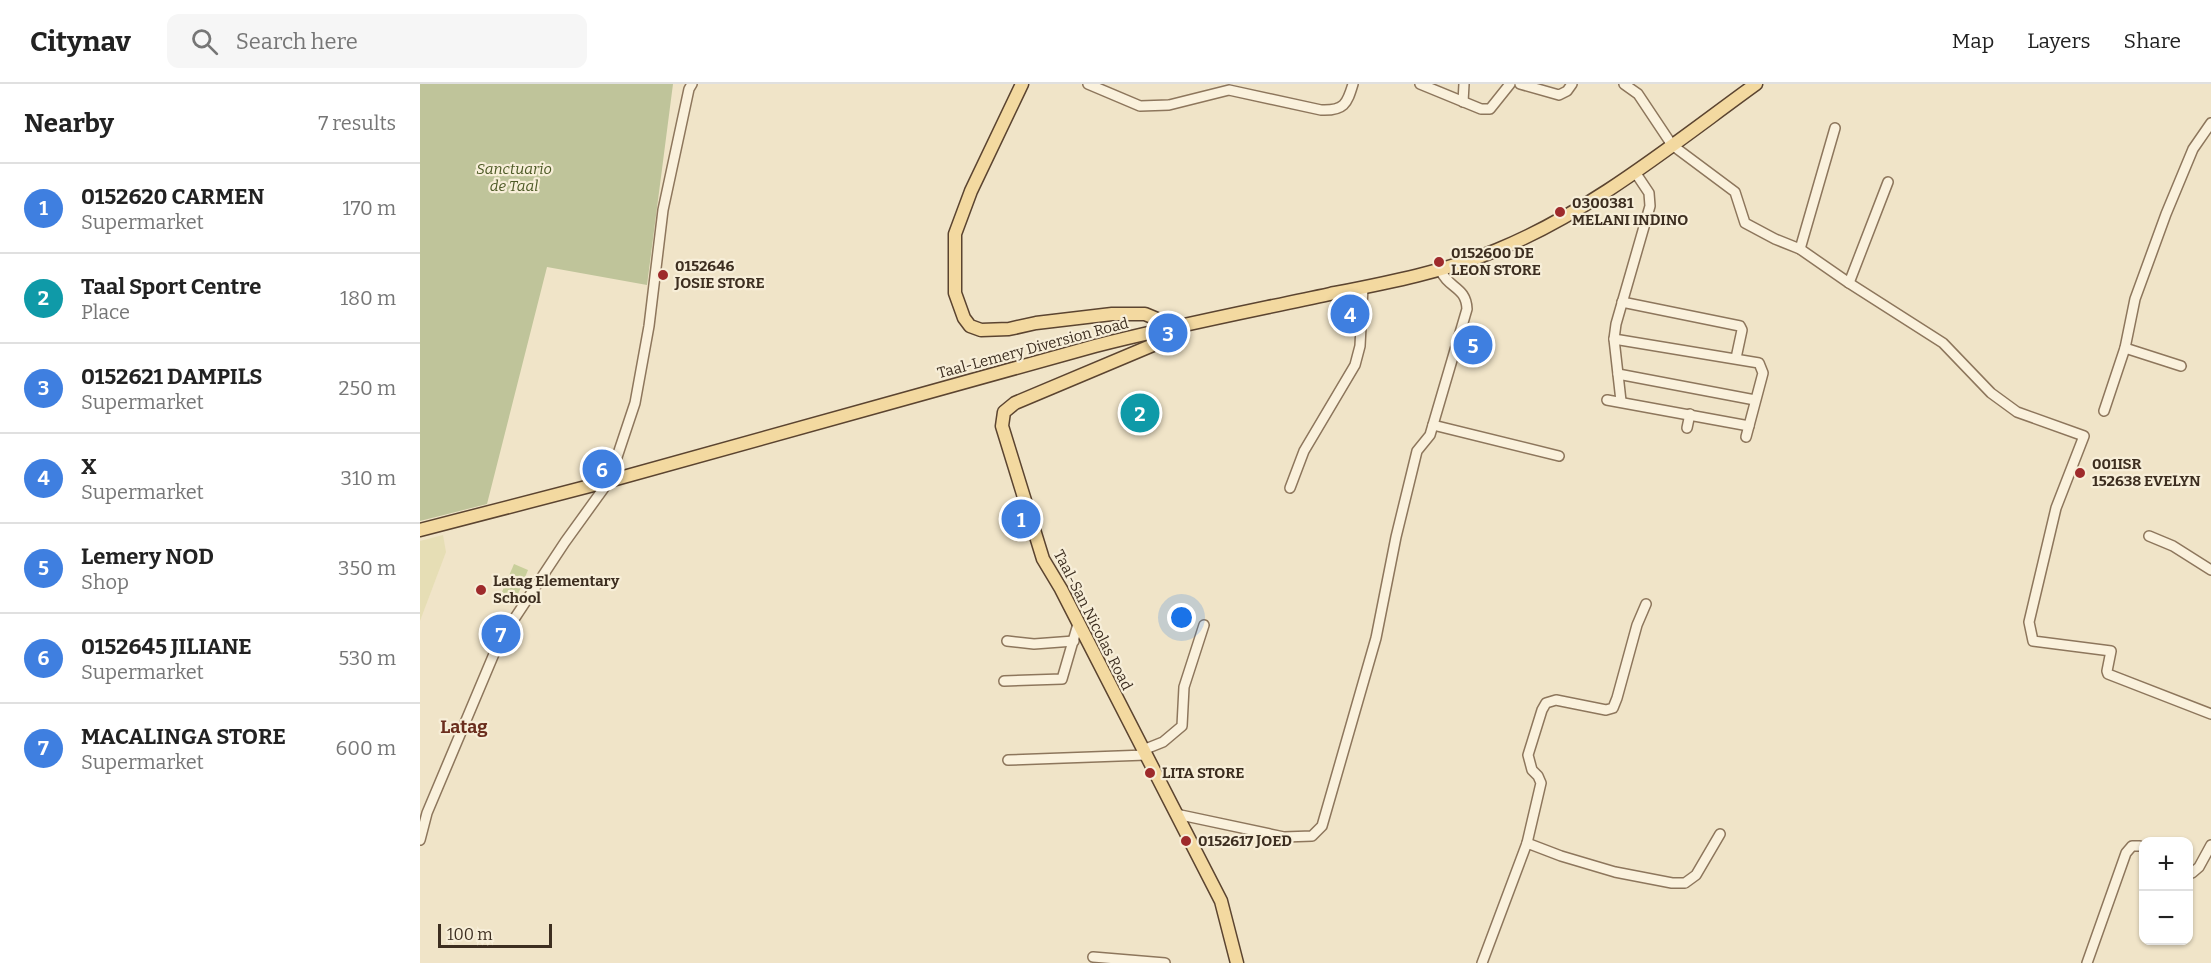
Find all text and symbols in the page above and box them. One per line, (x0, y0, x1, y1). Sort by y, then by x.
search box (167, 14, 587, 68)
text: Citynav (30, 25, 131, 58)
icon: search (188, 25, 221, 58)
text: Search here (236, 28, 358, 55)
text: Map (1952, 28, 1994, 54)
text: Layers (2027, 28, 2091, 54)
text: Share (2124, 28, 2181, 54)
text: Nearby (24, 108, 114, 139)
text: 7 results (318, 111, 396, 135)
park label: Sanctuario de Taal (476, 160, 552, 195)
text: 0152620 CARMEN (81, 183, 265, 210)
place label: 0300381 MELANI INDINO (1572, 194, 1688, 229)
text: 1 (39, 196, 48, 220)
text: 170 m (343, 196, 396, 220)
marker: 0300381 MELANI INDINO (1553, 205, 1567, 219)
text: Supermarket (81, 210, 204, 234)
place label: 0152600 DE LEON STORE (1451, 244, 1541, 279)
marker: 0152600 DE LEON STORE (1432, 255, 1446, 269)
place label: 0152646 JOSIE STORE (674, 257, 765, 292)
marker: 0152646 JOSIE STORE (656, 268, 670, 282)
text: Taal Sport Centre (81, 273, 261, 300)
text: 2 (38, 286, 49, 310)
text: 180 m (340, 286, 396, 310)
pin: 4 (1330, 292, 1370, 336)
text: Place (81, 300, 130, 324)
pin: 3 (1148, 310, 1188, 356)
street label: Taal-Lemery Diversion Road (935, 314, 1131, 382)
pin: 5 (1454, 322, 1492, 368)
text: 0152621 DAMPILS (81, 363, 262, 390)
text: 3 (38, 376, 49, 400)
text: 250 m (339, 376, 396, 400)
text: Supermarket (81, 390, 204, 414)
pin: 2 (1120, 390, 1160, 436)
pin: 6 (582, 446, 621, 492)
text: X (81, 453, 97, 480)
place label: 001ISR 152638 EVELYN (2092, 455, 2201, 490)
text: 4 (37, 466, 50, 490)
text: 310 m (341, 466, 396, 490)
marker: 001ISR 152638 EVELYN (2073, 466, 2087, 480)
text: Supermarket (81, 480, 204, 504)
pin: 1 (1002, 496, 1040, 542)
text: Lemery NOD (81, 543, 214, 570)
street label: Taal-San Nicolas Road (1050, 547, 1136, 693)
text: 5 (38, 556, 49, 580)
text: 350 m (338, 556, 396, 580)
text: Shop (81, 570, 129, 594)
place label: Latag Elementary School (493, 572, 620, 607)
marker: Latag Elementary School (474, 583, 488, 597)
your location (1167, 603, 1196, 632)
pin: 7 (482, 612, 520, 656)
text: 0152645 JILIANE (81, 633, 252, 660)
text: 6 (38, 646, 49, 670)
text: 530 m (338, 646, 396, 670)
text: Supermarket (81, 660, 204, 684)
district label: Latag (440, 716, 488, 738)
text: MACALINGA STORE (81, 723, 286, 750)
text: 7 (38, 736, 49, 760)
text: 600 m (336, 736, 396, 760)
text: Supermarket (81, 750, 204, 774)
place label: LITA STORE (1162, 764, 1245, 782)
marker: LITA STORE (1143, 766, 1157, 780)
place label: 0152617 JOED (1198, 832, 1292, 850)
marker: 0152617 JOED (1179, 834, 1193, 848)
map controls (2139, 837, 2193, 945)
button: + (2139, 837, 2193, 891)
button: − (2139, 891, 2193, 945)
scale bar (438, 921, 552, 948)
text: 100 m (447, 925, 492, 944)

